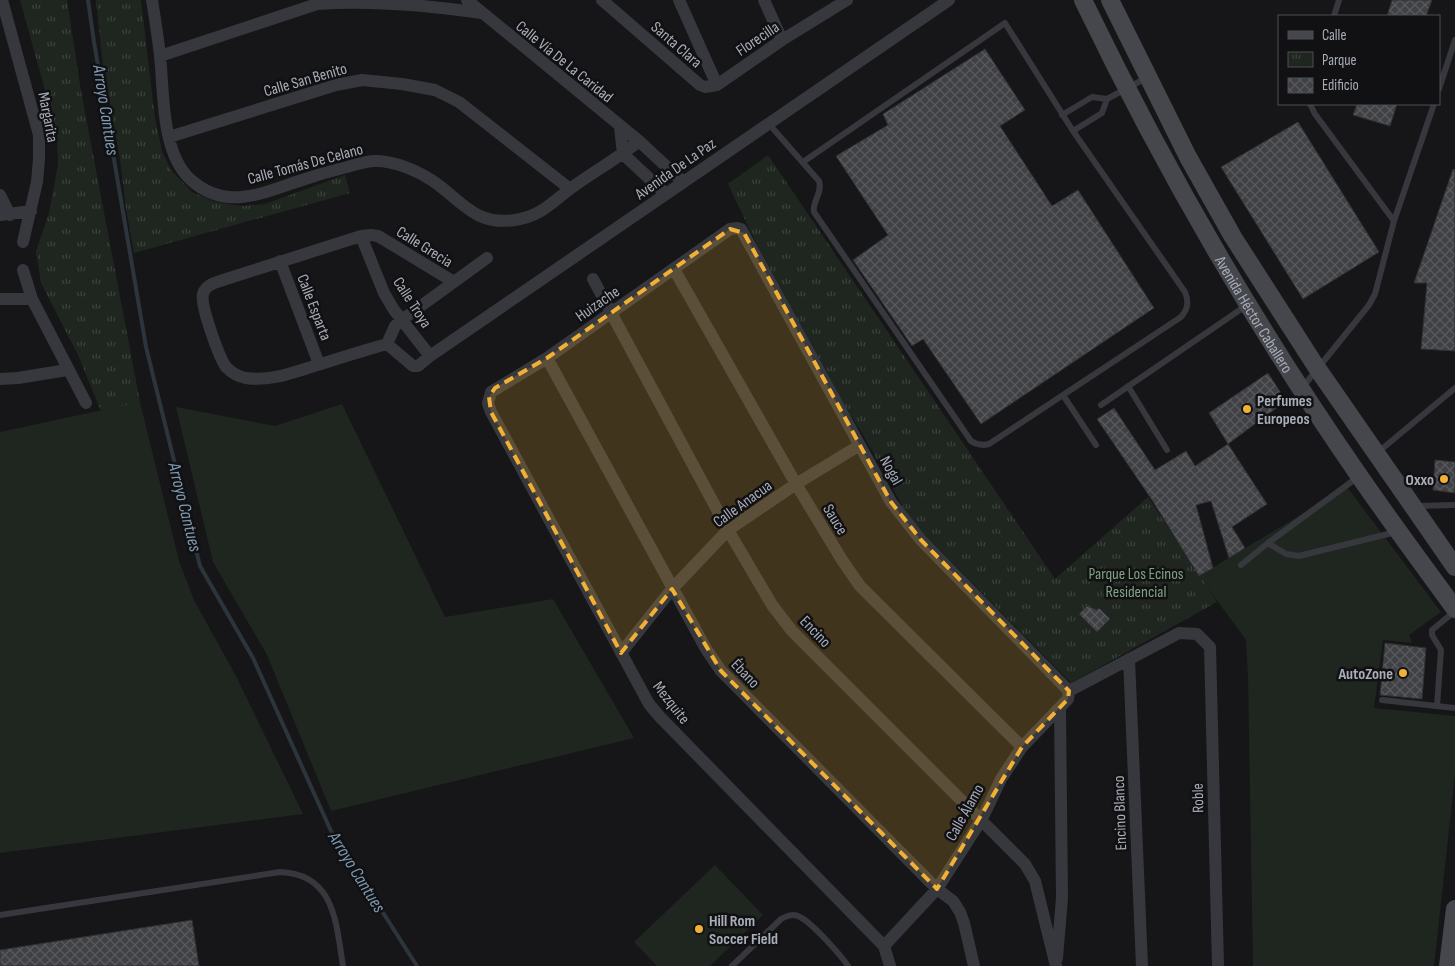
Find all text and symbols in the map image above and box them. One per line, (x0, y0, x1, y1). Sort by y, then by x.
legend (1278, 15, 1440, 105)
street label: Calle Vía De La Caridad (512, 17, 617, 107)
street label: Santa Clara (647, 18, 705, 72)
street label: Florecilla (733, 18, 783, 61)
text: Calle (1322, 26, 1346, 45)
text: Parque (1322, 51, 1357, 70)
street label: Calle San Benito (262, 59, 349, 101)
water label: Arroyo Cantues (88, 62, 123, 157)
text: Edificio (1322, 76, 1359, 95)
street label: Margarita (33, 91, 62, 144)
street label: Avenida De La Paz (631, 134, 720, 205)
street label: Calle Tomás De Celano (246, 140, 365, 189)
street label: Calle Grecia (392, 223, 456, 272)
street label: Avenida Héctor Caballero (1210, 252, 1296, 377)
street label: Calle Esparta (292, 272, 335, 343)
street label: Calle Troya (388, 274, 435, 332)
street label: Huizache (572, 282, 624, 326)
place label: Perfumes Europeos (1257, 392, 1312, 429)
marker: Perfumes Europeos (1241, 403, 1253, 415)
street label: Nogal (875, 453, 906, 488)
water label: Arroyo Cantues (163, 459, 206, 554)
place label: Oxxo (1406, 471, 1434, 490)
marker: Oxxo (1438, 473, 1450, 485)
street label: Calle Anacua (710, 477, 776, 532)
street label: Sauce (818, 501, 851, 539)
park label: Parque Los Ecinos Residencial (1088, 565, 1184, 602)
street label: Encino (795, 612, 834, 652)
street label: Ébano (727, 656, 763, 692)
place label: AutoZone (1337, 665, 1393, 684)
marker: AutoZone (1397, 667, 1409, 679)
street label: Mezquite (648, 678, 693, 728)
street label: Encino Blanco (1110, 775, 1131, 851)
street label: Calle Álamo (942, 781, 989, 844)
street label: Roble (1189, 783, 1208, 813)
water label: Arroyo Cantues (323, 827, 390, 917)
place label: Hill Rom Soccer Field (709, 912, 778, 949)
marker: Hill Rom Soccer Field (693, 923, 705, 935)

